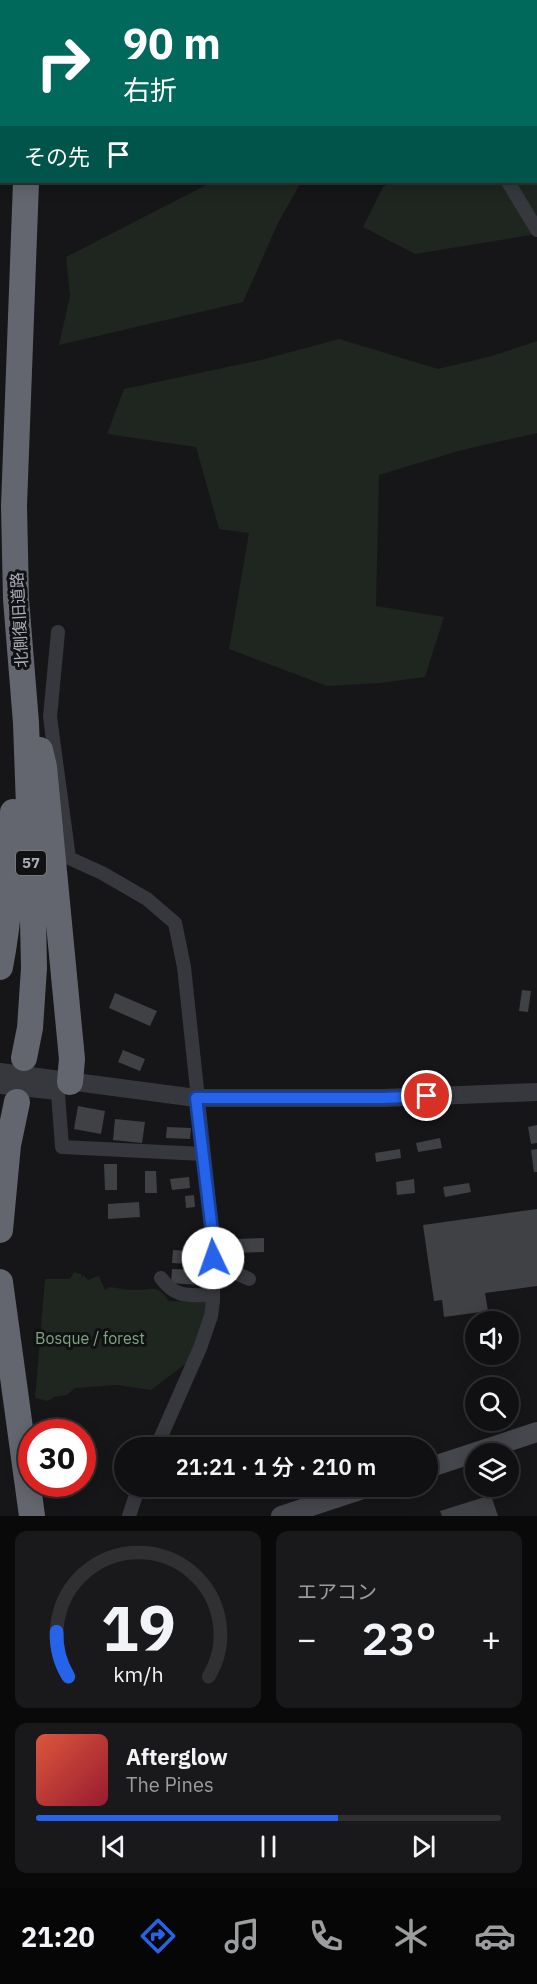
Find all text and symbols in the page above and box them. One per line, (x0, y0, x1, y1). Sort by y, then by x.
text: 90 m (123, 16, 221, 71)
icon: right (24, 24, 102, 102)
text: 右折 (123, 72, 177, 107)
icon: arrive (102, 138, 135, 171)
text: その先 (24, 142, 90, 171)
street label: 北側復旧道路 (7, 572, 31, 668)
road number: 57 (16, 851, 46, 875)
pin (401, 1070, 452, 1121)
icon: arrive (410, 1079, 443, 1112)
position arrow (181, 1226, 245, 1290)
map controls (465, 1311, 519, 1497)
button: sound (465, 1311, 519, 1365)
park label: Bosque / forest (35, 1328, 145, 1348)
button: search (465, 1377, 519, 1431)
speed limit sign: 30 (18, 1419, 96, 1497)
button: layers (465, 1443, 519, 1497)
text: 21:21 · 1 分 · 210 m (176, 1452, 376, 1481)
text: エアコン (297, 1578, 377, 1605)
text: 19 (101, 1587, 175, 1668)
text: 23° (361, 1609, 437, 1667)
text: − (297, 1617, 317, 1660)
text: + (481, 1617, 501, 1660)
text: km/h (113, 1660, 163, 1688)
text: Afterglow (126, 1742, 228, 1771)
text: The Pines (126, 1771, 214, 1798)
icon: previous (97, 1830, 130, 1863)
icon: pause (252, 1830, 285, 1863)
icon: next (407, 1830, 440, 1863)
icon: directions (137, 1915, 179, 1957)
icon: music (221, 1915, 263, 1957)
icon: phone (305, 1915, 347, 1957)
icon: climate (390, 1915, 432, 1957)
icon: car (474, 1915, 516, 1957)
text: 21:20 (21, 1919, 95, 1954)

